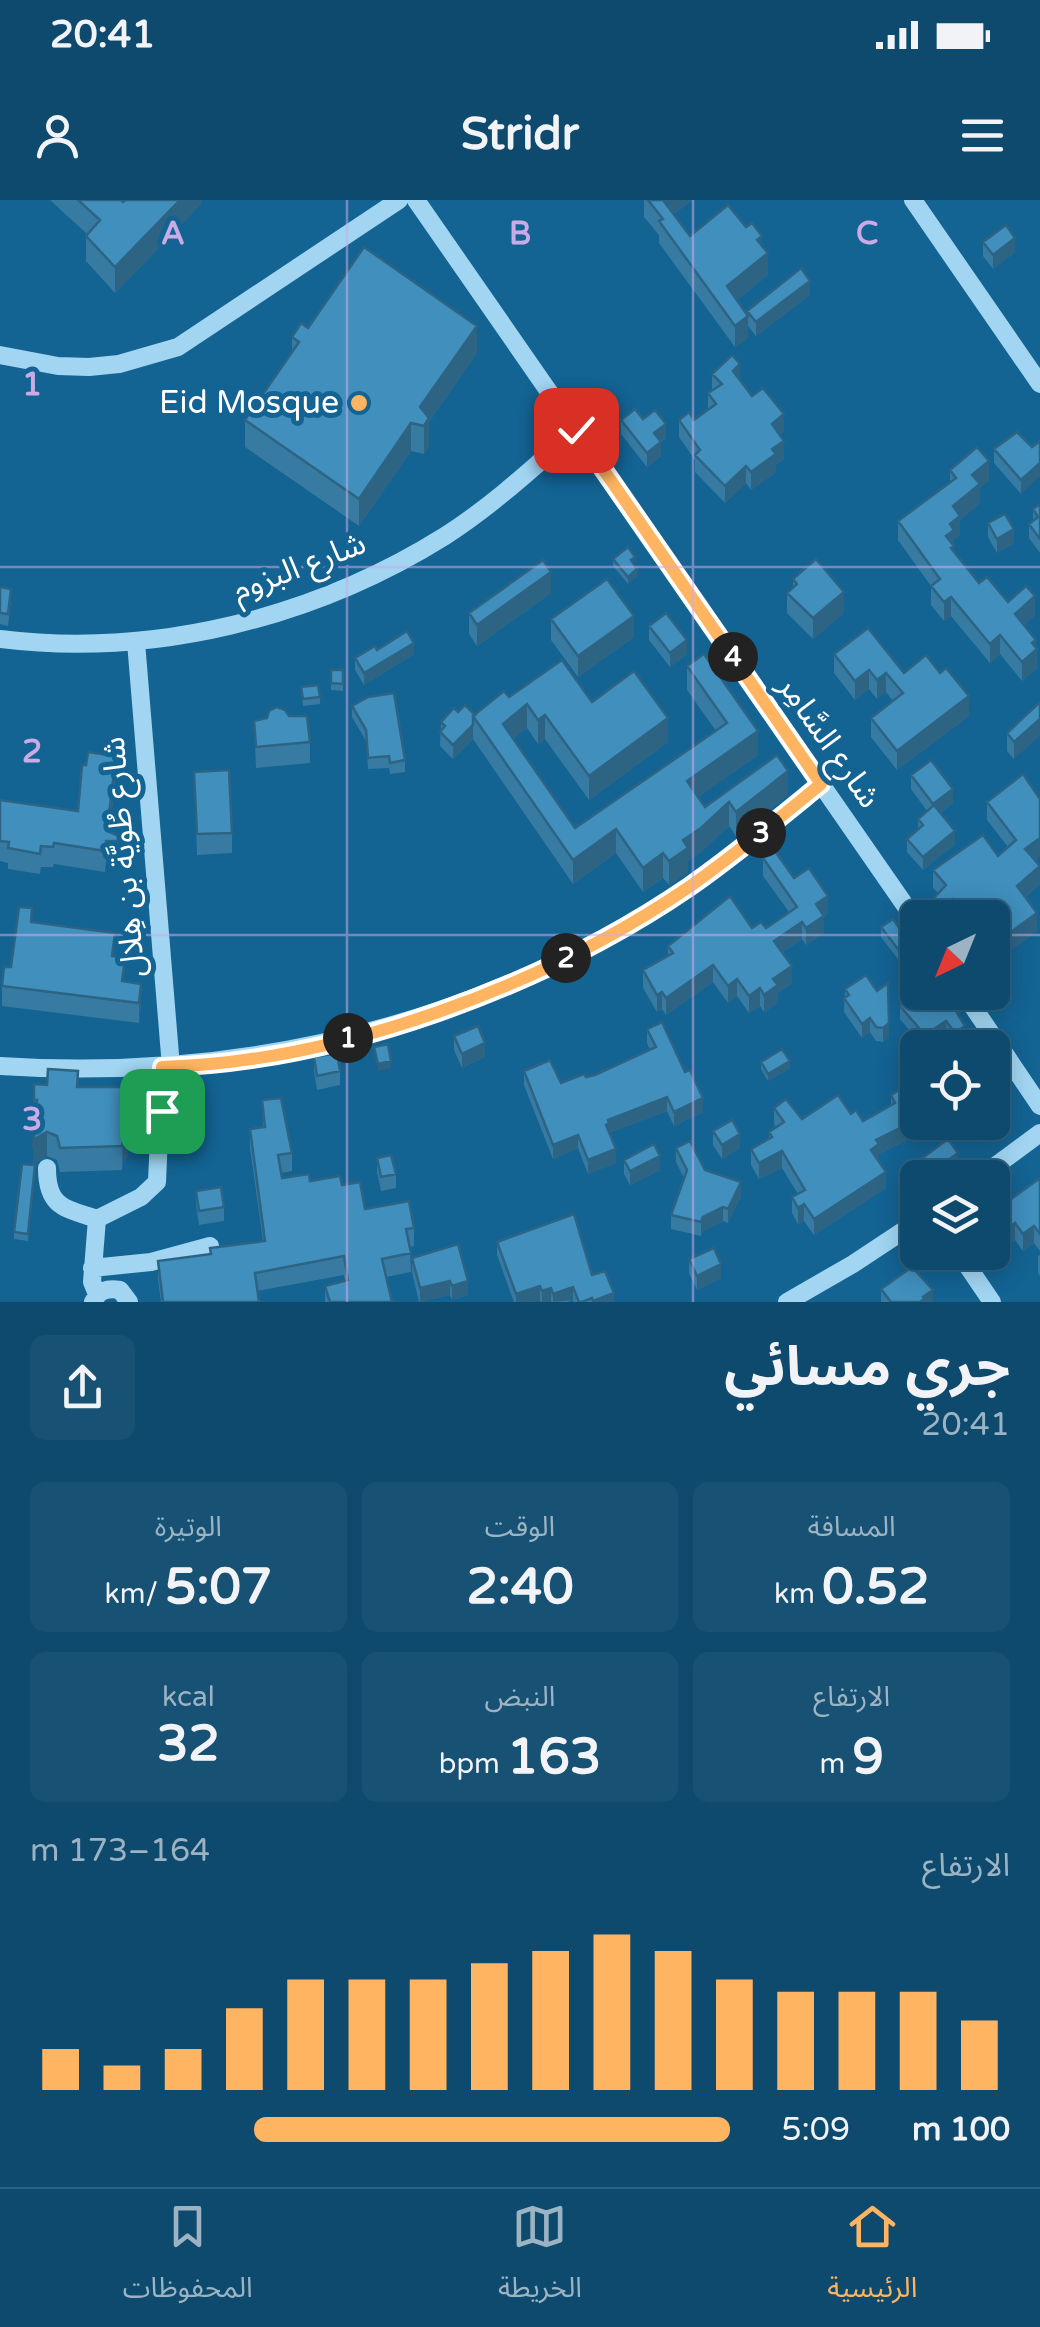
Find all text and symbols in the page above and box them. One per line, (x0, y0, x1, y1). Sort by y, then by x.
text: 20:41 (50, 12, 155, 58)
icon: person (30, 108, 85, 163)
text: Stridr (461, 108, 579, 162)
icon: menu (955, 108, 1010, 163)
text: A (161, 215, 185, 253)
text: B (509, 215, 531, 253)
text: C (856, 215, 878, 253)
text: 1 (22, 366, 42, 404)
place label: Eid Mosque (159, 384, 339, 422)
pin (534, 388, 619, 473)
marker: Eid Mosque (348, 392, 370, 414)
icon: check (549, 403, 604, 458)
street label: شارع البزوم (227, 524, 373, 614)
pin: 4 (708, 632, 758, 682)
text: 4 (724, 640, 742, 674)
street label: شارع السَّامِر (766, 668, 888, 818)
text: 2 (22, 733, 42, 771)
street label: شارع طُويَّة بن هِلال (95, 735, 157, 979)
pin: 3 (736, 808, 786, 858)
text: 3 (752, 816, 770, 850)
north arrow (900, 900, 1010, 1010)
map controls (900, 900, 1010, 1270)
pin: 2 (541, 933, 591, 983)
text: 2 (557, 941, 575, 975)
pin: 1 (323, 1013, 373, 1063)
text: 1 (339, 1021, 357, 1055)
button: locate (900, 1030, 1010, 1140)
pin (120, 1069, 205, 1154)
icon: arrive (135, 1084, 190, 1139)
text: 3 (22, 1101, 42, 1139)
button: layers (900, 1160, 1010, 1270)
button: share (30, 1335, 135, 1440)
text: جري مسائي (724, 1335, 1010, 1401)
text: 20:41 (921, 1406, 1010, 1444)
text: الوتيرة (155, 1510, 222, 1544)
text: الوقت (485, 1510, 555, 1544)
text: المسافة (808, 1510, 896, 1544)
text: 5:07 (165, 1557, 272, 1617)
text: 2:40 (466, 1557, 574, 1617)
text: 0.52 (822, 1557, 929, 1617)
text: /km (104, 1577, 165, 1611)
text: km (774, 1577, 822, 1611)
text: kcal (162, 1680, 215, 1714)
text: النبض (485, 1680, 556, 1714)
text: الارتفاع (813, 1680, 890, 1714)
text: 32 (157, 1714, 220, 1774)
text: 163 (507, 1727, 601, 1787)
text: 9 (852, 1727, 884, 1787)
text: bpm (439, 1747, 507, 1781)
text: m (819, 1747, 852, 1781)
text: 164–173 m (30, 1832, 210, 1870)
text: الارتفاع (922, 1847, 1010, 1885)
text: 5:09 (781, 2111, 850, 2149)
text: 100 m (912, 2111, 1010, 2149)
tab: المحفوظات (123, 2199, 253, 2318)
tab: الخريطة (498, 2199, 582, 2318)
tab: الرئيسية (827, 2199, 917, 2318)

